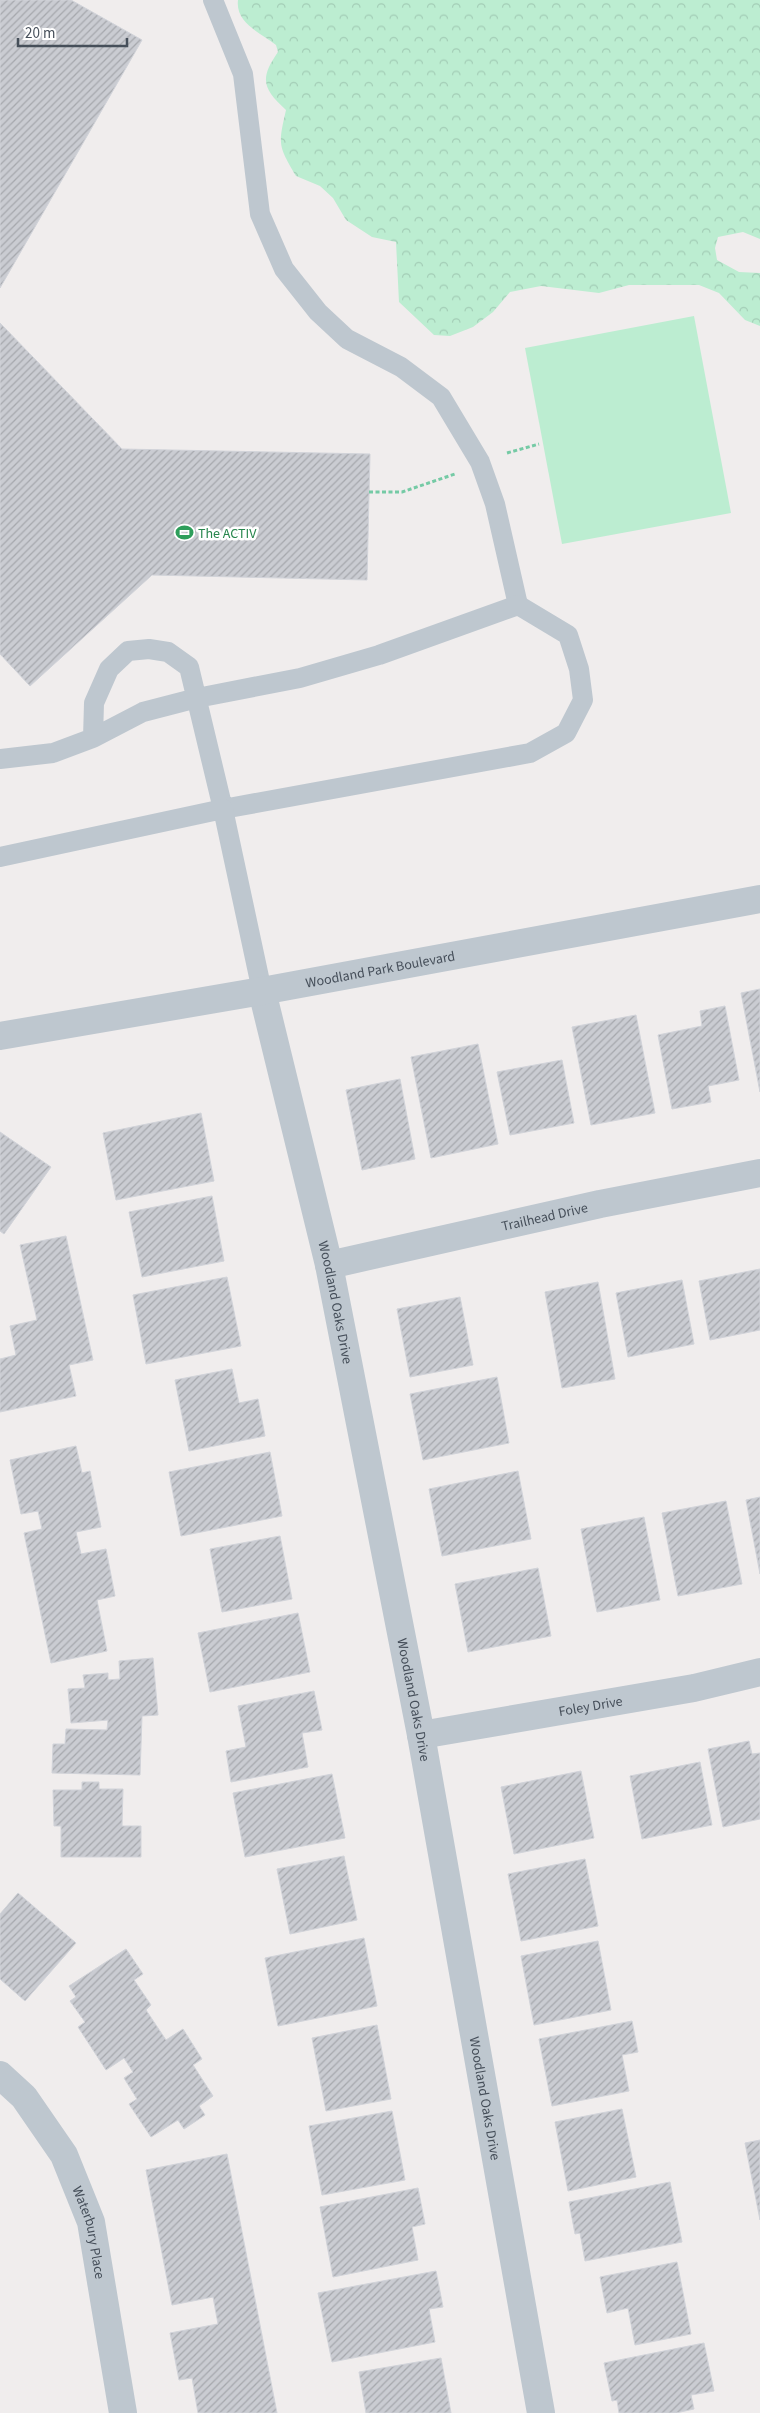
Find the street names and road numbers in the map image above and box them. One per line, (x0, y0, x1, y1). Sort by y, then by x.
street label: Woodland Park Boulevard (304, 947, 457, 994)
street label: Trailhead Drive (500, 1198, 590, 1237)
street label: Woodland Oaks Drive (312, 1239, 357, 1366)
street label: Woodland Oaks Drive (391, 1636, 435, 1763)
street label: Foley Drive (557, 1691, 624, 1722)
street label: Woodland Oaks Drive (464, 2035, 505, 2162)
street label: Waterbury Place (67, 2183, 109, 2281)

